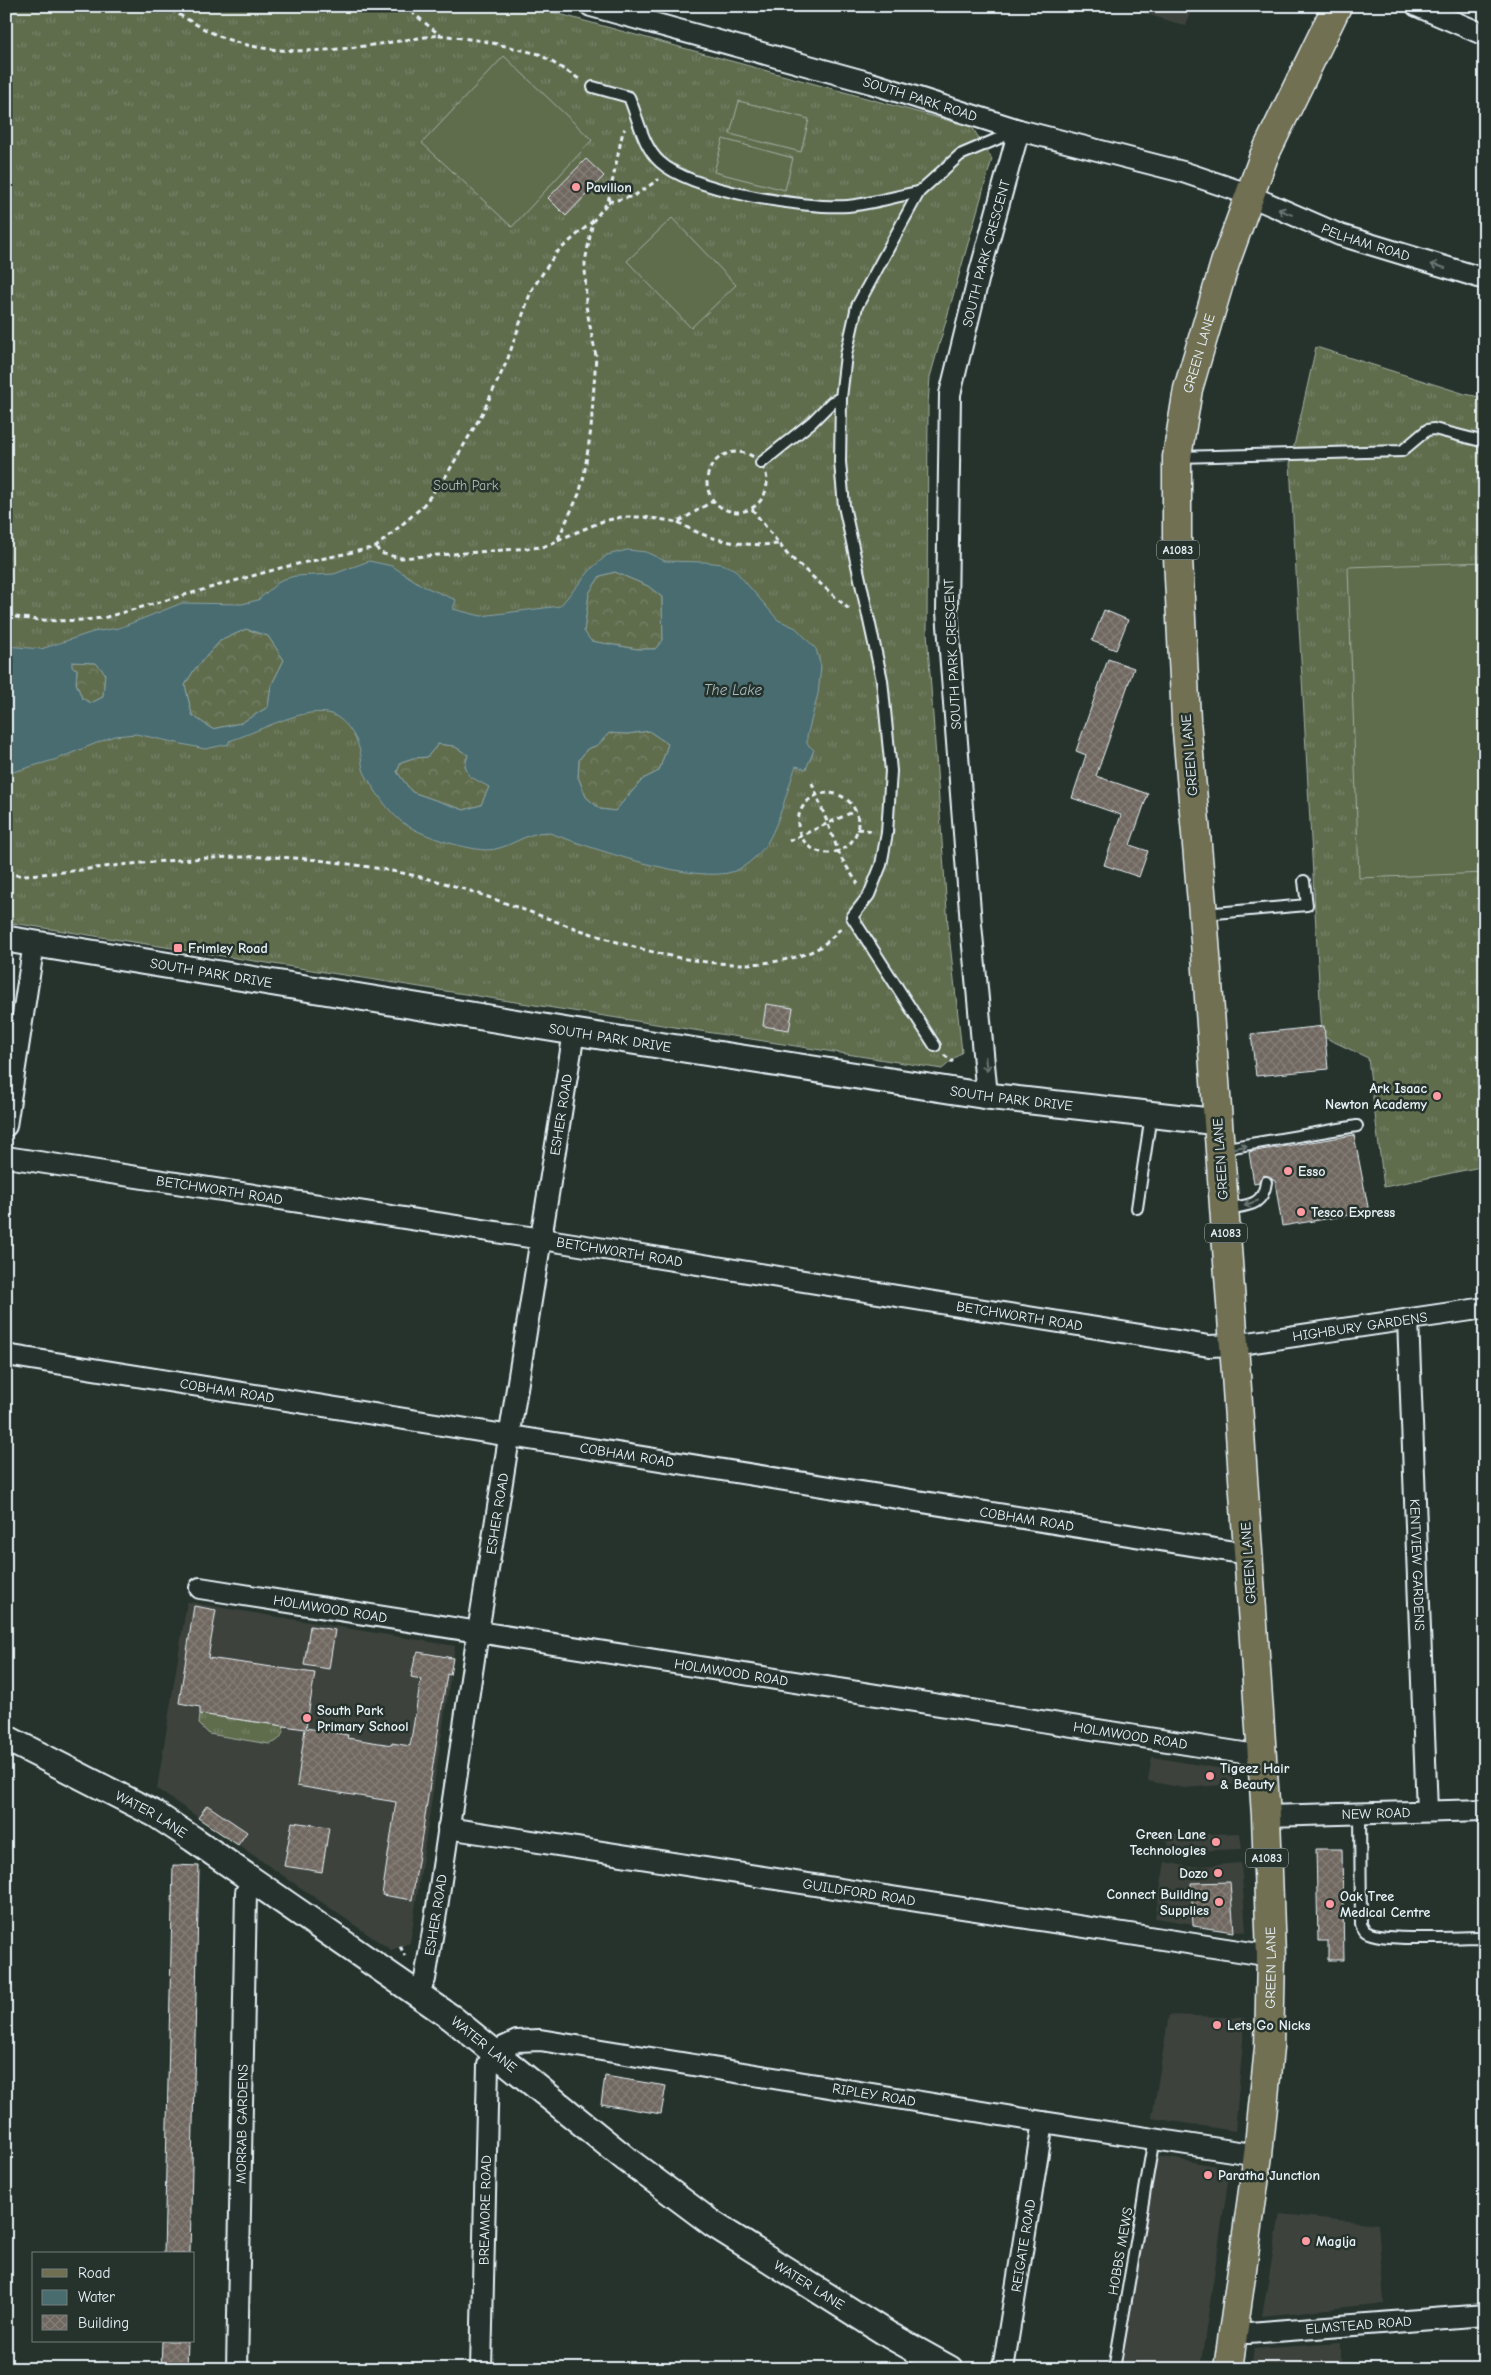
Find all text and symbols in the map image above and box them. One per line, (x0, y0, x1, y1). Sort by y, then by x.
street label: SOUTH PARK ROAD (861, 73, 980, 125)
street label: SOUTH PARK CRESCENT (959, 177, 1014, 329)
place label: Pavilion (586, 179, 632, 196)
marker: Pavilion (570, 181, 582, 193)
one-way arrow (1278, 207, 1293, 217)
street label: PELHAM ROAD (1319, 220, 1412, 265)
one-way arrow (1430, 261, 1446, 271)
street label: GREEN LANE (1179, 312, 1219, 395)
park label: South Park (433, 477, 499, 494)
road number: A1083 (1157, 540, 1199, 560)
street label: SOUTH PARK CRESCENT (940, 577, 965, 730)
water label: The Lake (704, 681, 763, 699)
street label: GREEN LANE (1177, 713, 1202, 797)
place label: Frimley Road (188, 940, 268, 957)
marker: Frimley Road (172, 942, 184, 954)
street label: SOUTH PARK DRIVE (149, 955, 274, 991)
street label: SOUTH PARK DRIVE (548, 1020, 672, 1056)
one-way arrow (981, 1056, 990, 1072)
street label: ESHER ROAD (546, 1073, 576, 1157)
place label: Ark Isaac Newton Academy (1325, 1080, 1428, 1113)
street label: SOUTH PARK DRIVE (949, 1082, 1074, 1115)
marker: Ark Isaac Newton Academy (1431, 1090, 1443, 1102)
street label: GREEN LANE (1209, 1118, 1232, 1200)
one-way arrow (1231, 1141, 1247, 1151)
place label: Esso (1298, 1163, 1325, 1180)
marker: Esso (1282, 1165, 1294, 1177)
street label: BETCHWORTH ROAD (155, 1172, 284, 1208)
one-way arrow (1244, 1199, 1259, 1208)
place label: Tesco Express (1311, 1204, 1395, 1221)
marker: Tesco Express (1295, 1206, 1307, 1218)
road number: A1083 (1205, 1224, 1247, 1242)
street label: BETCHWORTH ROAD (555, 1233, 684, 1271)
street label: BETCHWORTH ROAD (955, 1298, 1084, 1335)
street label: HIGHBURY GARDENS (1291, 1309, 1429, 1345)
street label: COBHAM ROAD (179, 1375, 276, 1407)
street label: COBHAM ROAD (579, 1439, 676, 1471)
street label: ESHER ROAD (483, 1472, 512, 1556)
street label: KENTVIEW GARDENS (1406, 1499, 1428, 1631)
street label: COBHAM ROAD (978, 1503, 1075, 1535)
street label: GREEN LANE (1237, 1522, 1260, 1604)
street label: HOLMWOOD ROAD (272, 1592, 389, 1627)
street label: HOLMWOOD ROAD (673, 1655, 790, 1690)
place label: South Park Primary School (317, 1702, 408, 1735)
marker: South Park Primary School (301, 1712, 313, 1724)
street label: HOLMWOOD ROAD (1072, 1718, 1189, 1753)
place label: Tigeez Hair & Beauty (1220, 1760, 1290, 1793)
marker: Tigeez Hair & Beauty (1204, 1770, 1216, 1782)
street label: WATER LANE (112, 1787, 190, 1842)
street label: NEW ROAD (1341, 1804, 1411, 1823)
place label: Green Lane Technologies (1130, 1826, 1206, 1859)
marker: Green Lane Technologies (1210, 1836, 1222, 1848)
road number: A1083 (1246, 1849, 1288, 1868)
place label: Dozo (1179, 1865, 1208, 1882)
marker: Dozo (1212, 1867, 1224, 1879)
street label: ESHER ROAD (421, 1873, 451, 1957)
street label: GUILDFORD ROAD (801, 1875, 917, 1910)
place label: Connect Building Supplies (1107, 1886, 1209, 1919)
place label: Oak Tree Medical Centre (1340, 1888, 1431, 1921)
marker: Connect Building Supplies (1213, 1896, 1225, 1908)
marker: Oak Tree Medical Centre (1324, 1898, 1336, 1910)
street label: GREEN LANE (1262, 1926, 1280, 2009)
street label: WATER LANE (447, 2013, 520, 2076)
place label: Lets Go Nicks (1227, 2017, 1311, 2034)
marker: Lets Go Nicks (1211, 2019, 1223, 2031)
street label: MORRAB GARDENS (232, 2064, 252, 2184)
street label: RIPLEY ROAD (831, 2080, 917, 2110)
street label: BREAMORE ROAD (475, 2155, 495, 2265)
place label: Paratha Junction (1218, 2167, 1320, 2184)
marker: Paratha Junction (1202, 2169, 1214, 2181)
street label: REIGATE ROAD (1008, 2198, 1039, 2293)
street label: HOBBS MEWS (1104, 2206, 1137, 2296)
place label: Magija (1316, 2233, 1356, 2250)
marker: Magija (1300, 2235, 1312, 2247)
legend (32, 2252, 195, 2342)
street label: WATER LANE (771, 2257, 847, 2314)
text: Road (78, 2264, 110, 2282)
text: Water (78, 2288, 115, 2306)
street label: ELMSTEAD ROAD (1305, 2313, 1413, 2338)
text: Building (78, 2314, 129, 2332)

